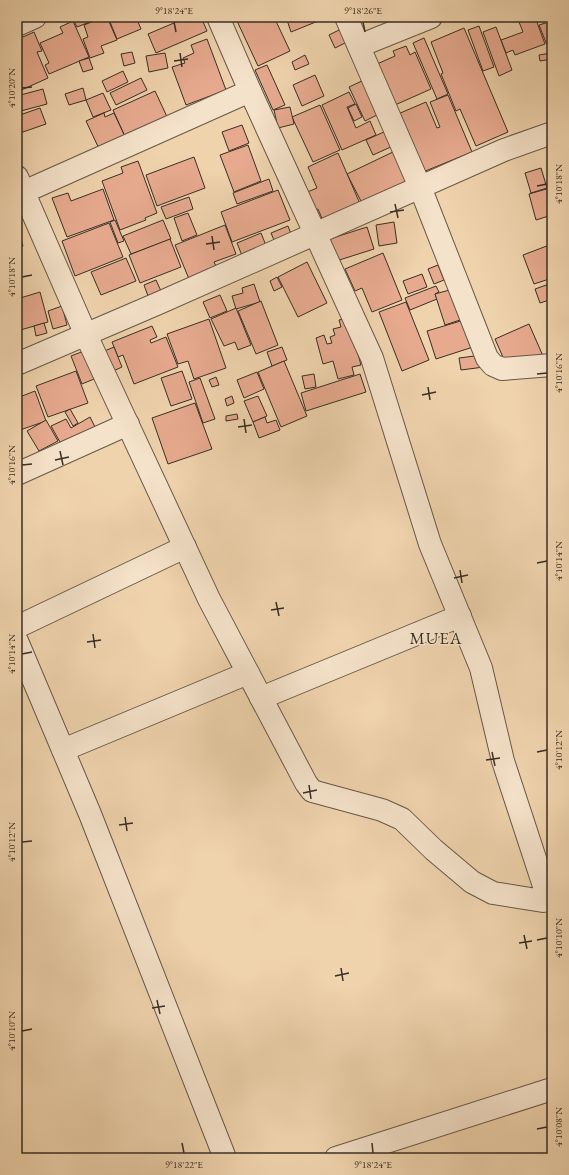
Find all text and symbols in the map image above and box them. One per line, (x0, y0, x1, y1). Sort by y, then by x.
text: 9°18'24"E (155, 4, 193, 17)
text: 9°18'26"E (344, 4, 382, 17)
text: 4°10'20"N (5, 68, 18, 108)
text: 4°10'18"N (552, 164, 565, 204)
text: 4°10'18"N (5, 257, 18, 297)
text: 4°10'16"N (552, 353, 565, 393)
text: 4°10'16"N (5, 445, 18, 485)
text: 4°10'14"N (552, 541, 565, 581)
district label: MUEA (409, 627, 463, 649)
text: 4°10'14"N (5, 634, 18, 674)
text: 4°10'12"N (552, 730, 565, 770)
text: 4°10'12"N (5, 822, 18, 862)
text: 4°10'10"N (552, 918, 565, 958)
text: 4°10'10"N (5, 1011, 18, 1051)
text: 4°10'08"N (552, 1107, 565, 1147)
text: 9°18'22"E (165, 1158, 203, 1171)
text: 9°18'24"E (354, 1158, 392, 1171)

